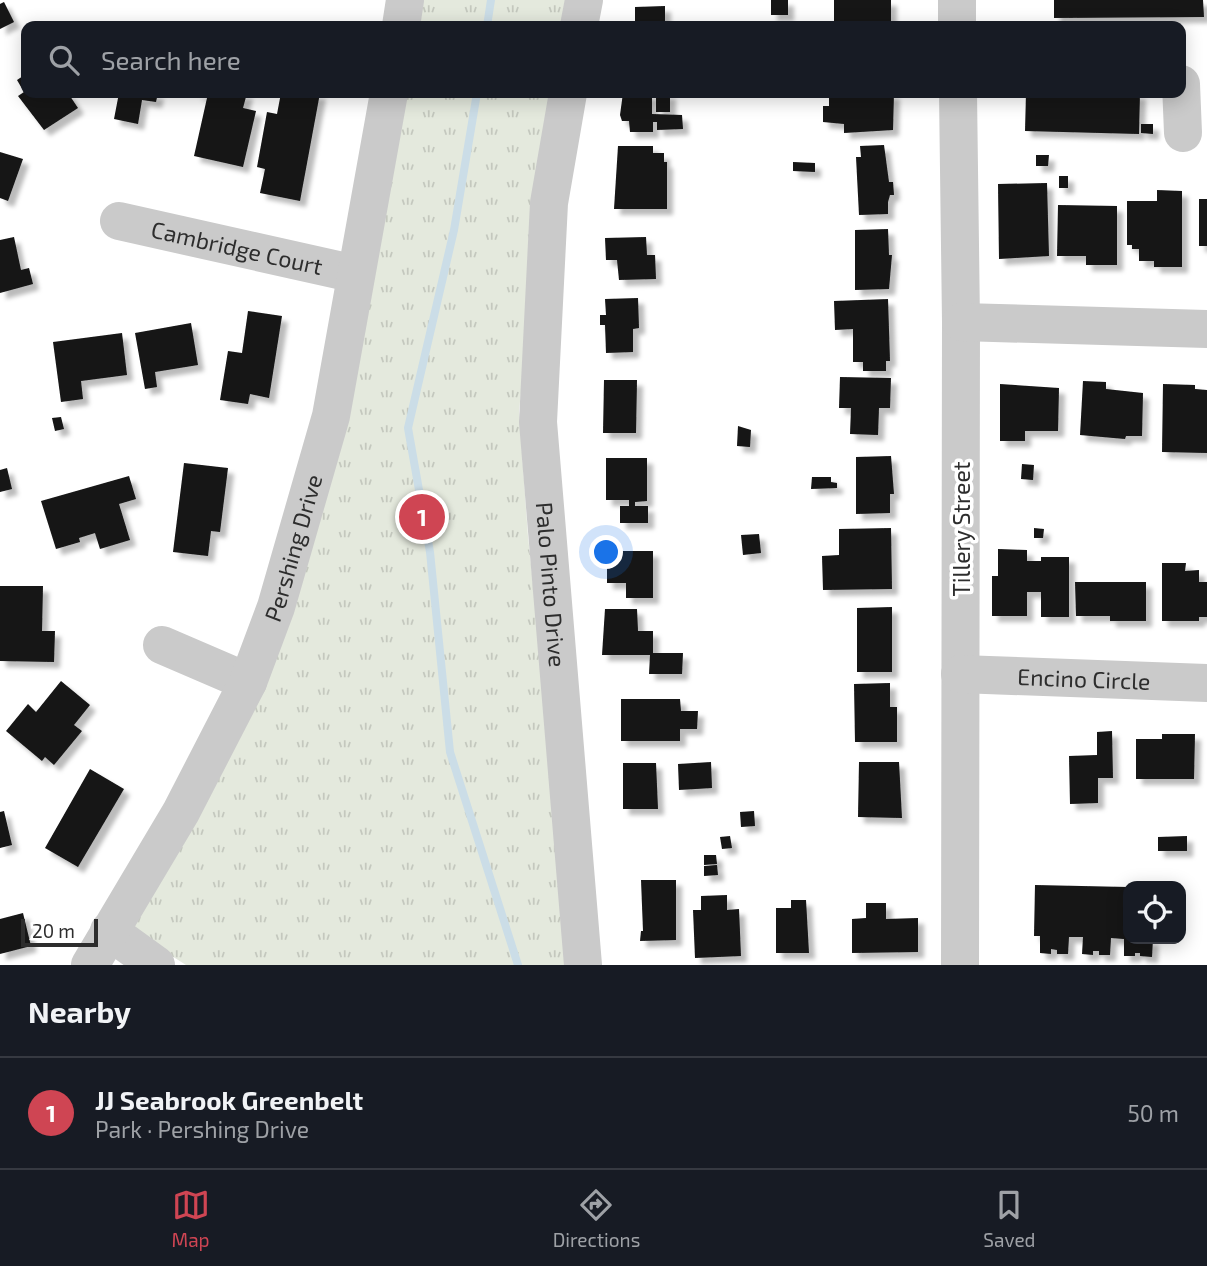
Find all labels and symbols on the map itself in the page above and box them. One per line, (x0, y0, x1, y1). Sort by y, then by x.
street label: Cambridge Court (149, 215, 326, 280)
street label: Tillery Street (947, 461, 975, 597)
street label: Pershing Drive (258, 471, 328, 625)
pin: 1 (399, 491, 445, 543)
street label: Palo Pinto Drive (531, 501, 572, 668)
your location (589, 535, 623, 569)
street label: Encino Circle (1017, 662, 1151, 695)
scale bar (21, 916, 98, 948)

